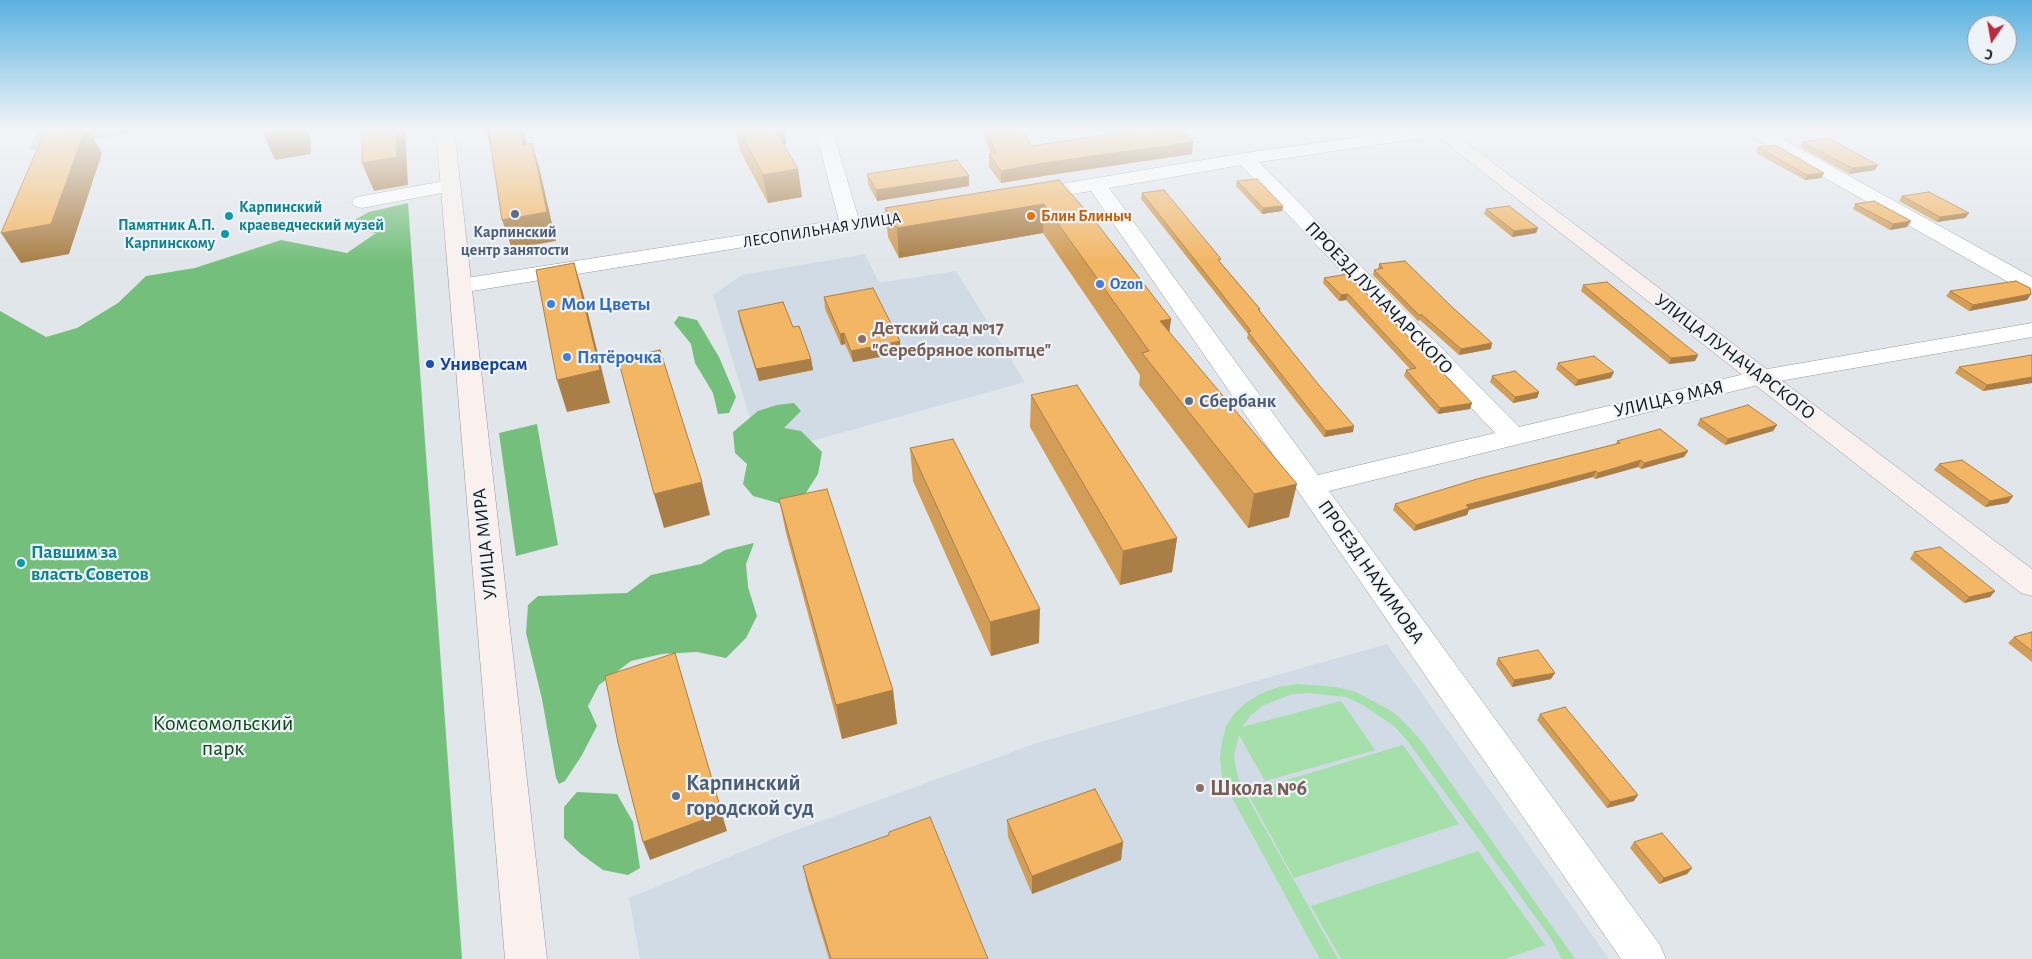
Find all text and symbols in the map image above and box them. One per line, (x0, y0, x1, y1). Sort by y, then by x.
north arrow (1967, 15, 2017, 65)
text: С (1984, 46, 1994, 61)
place label: Карпинский краеведческий музей (239, 197, 384, 235)
place label: Блин Блиныч (1041, 206, 1132, 226)
marker: Карпинский центр занятости (509, 208, 521, 220)
street label: ЛЕСОПИЛЬНАЯ УЛИЦА (742, 208, 902, 252)
marker: Карпинский краеведческий музей (223, 210, 235, 222)
marker: Блин Блиныч (1025, 210, 1037, 222)
place label: Памятник А.П. Карпинскому (118, 215, 215, 253)
street label: ПРОЕЗД ЛУНАЧАРСКОГО (1300, 217, 1458, 379)
place label: Карпинский центр занятости (461, 222, 569, 260)
marker: Памятник А.П. Карпинскому (219, 228, 231, 240)
place label: Ozon (1110, 274, 1143, 294)
marker: Ozon (1094, 278, 1106, 290)
street label: УЛИЦА ЛУНАЧАРСКОГО (1650, 289, 1820, 425)
place label: Мои Цветы (561, 293, 651, 315)
marker: Мои Цветы (545, 298, 557, 310)
place label: Детский сад №17 "Серебряное копытце" (872, 317, 1051, 361)
marker: Детский сад №17 "Серебряное копытце" (856, 333, 868, 345)
place label: Пятёрочка (577, 346, 662, 368)
marker: Пятёрочка (561, 351, 573, 363)
place label: Универсам (440, 353, 527, 375)
marker: Универсам (424, 358, 436, 370)
street label: УЛИЦА 9 МАЯ (1612, 375, 1726, 423)
place label: Сбербанк (1199, 390, 1276, 412)
marker: Сбербанк (1183, 395, 1195, 407)
street label: УЛИЦА МИРА (468, 487, 502, 601)
street label: ПРОЕЗД НАХИМОВА (1313, 496, 1429, 648)
place label: Павшим за власть Советов (31, 541, 149, 585)
marker: Павшим за власть Советов (15, 557, 27, 569)
park label: Комсомольский парк (153, 710, 293, 761)
place label: Карпинский городской суд (686, 770, 814, 821)
place label: Школа №6 (1210, 775, 1307, 801)
marker: Школа №6 (1194, 782, 1206, 794)
marker: Карпинский городской суд (670, 790, 682, 802)

